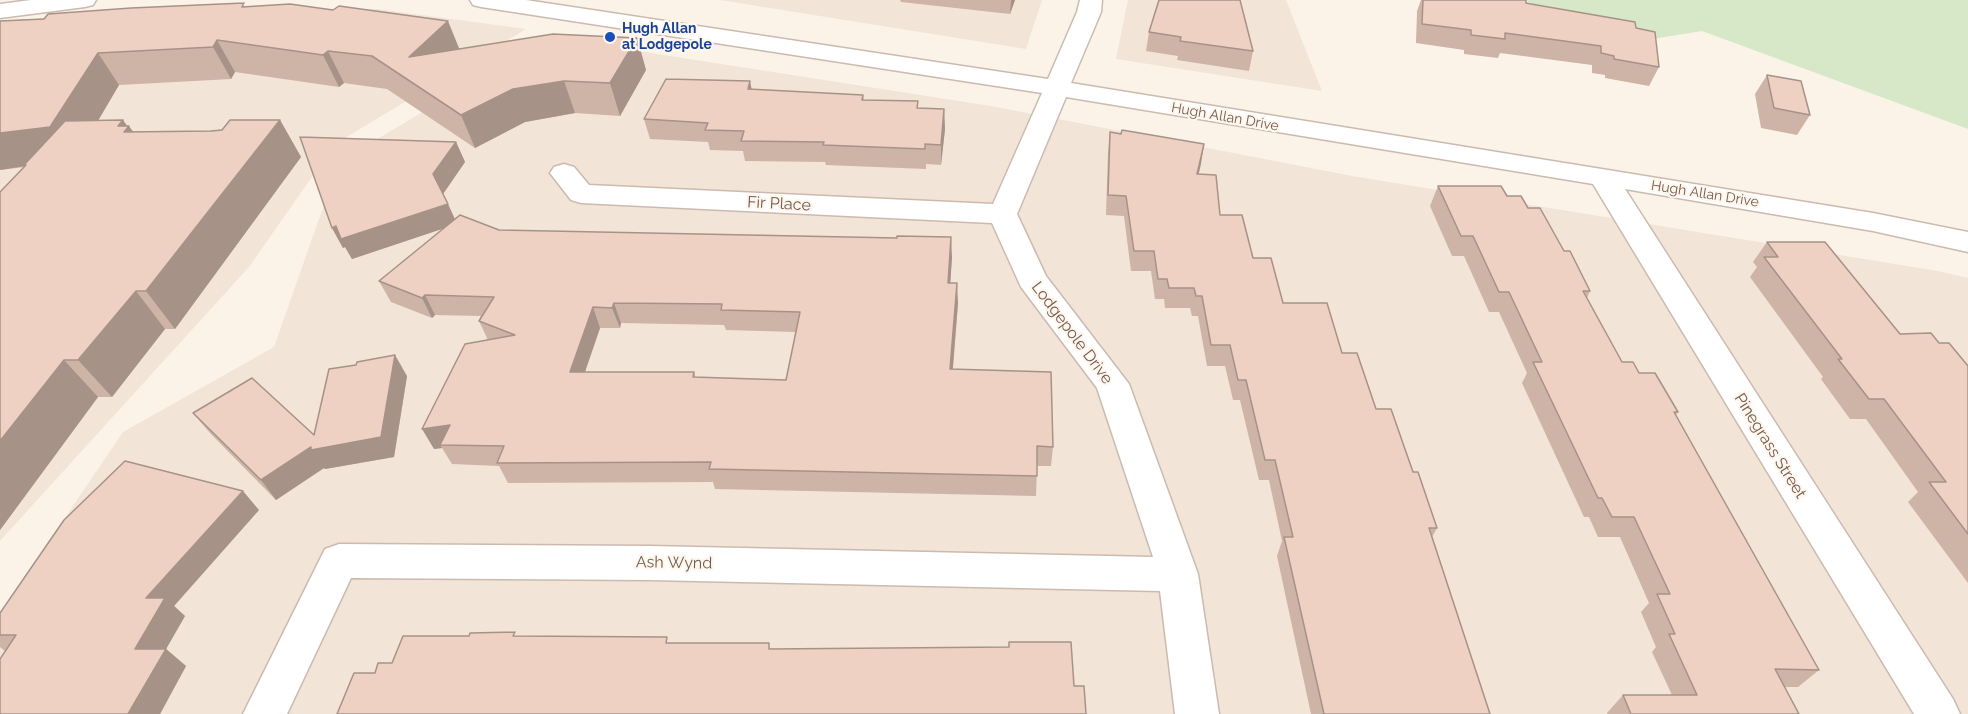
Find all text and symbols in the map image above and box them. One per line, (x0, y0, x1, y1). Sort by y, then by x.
place label: Hugh Allan at Lodgepole (622, 21, 712, 54)
marker: Hugh Allan at Lodgepole (603, 30, 617, 44)
street label: Hugh Allan Drive (1170, 99, 1280, 135)
street label: Hugh Allan Drive (1650, 177, 1760, 211)
street label: Fir Place (747, 193, 811, 215)
street label: Lodgepole Drive (1027, 278, 1117, 388)
street label: Pinegrass Street (1730, 390, 1810, 502)
street label: Ash Wynd (636, 553, 712, 573)

